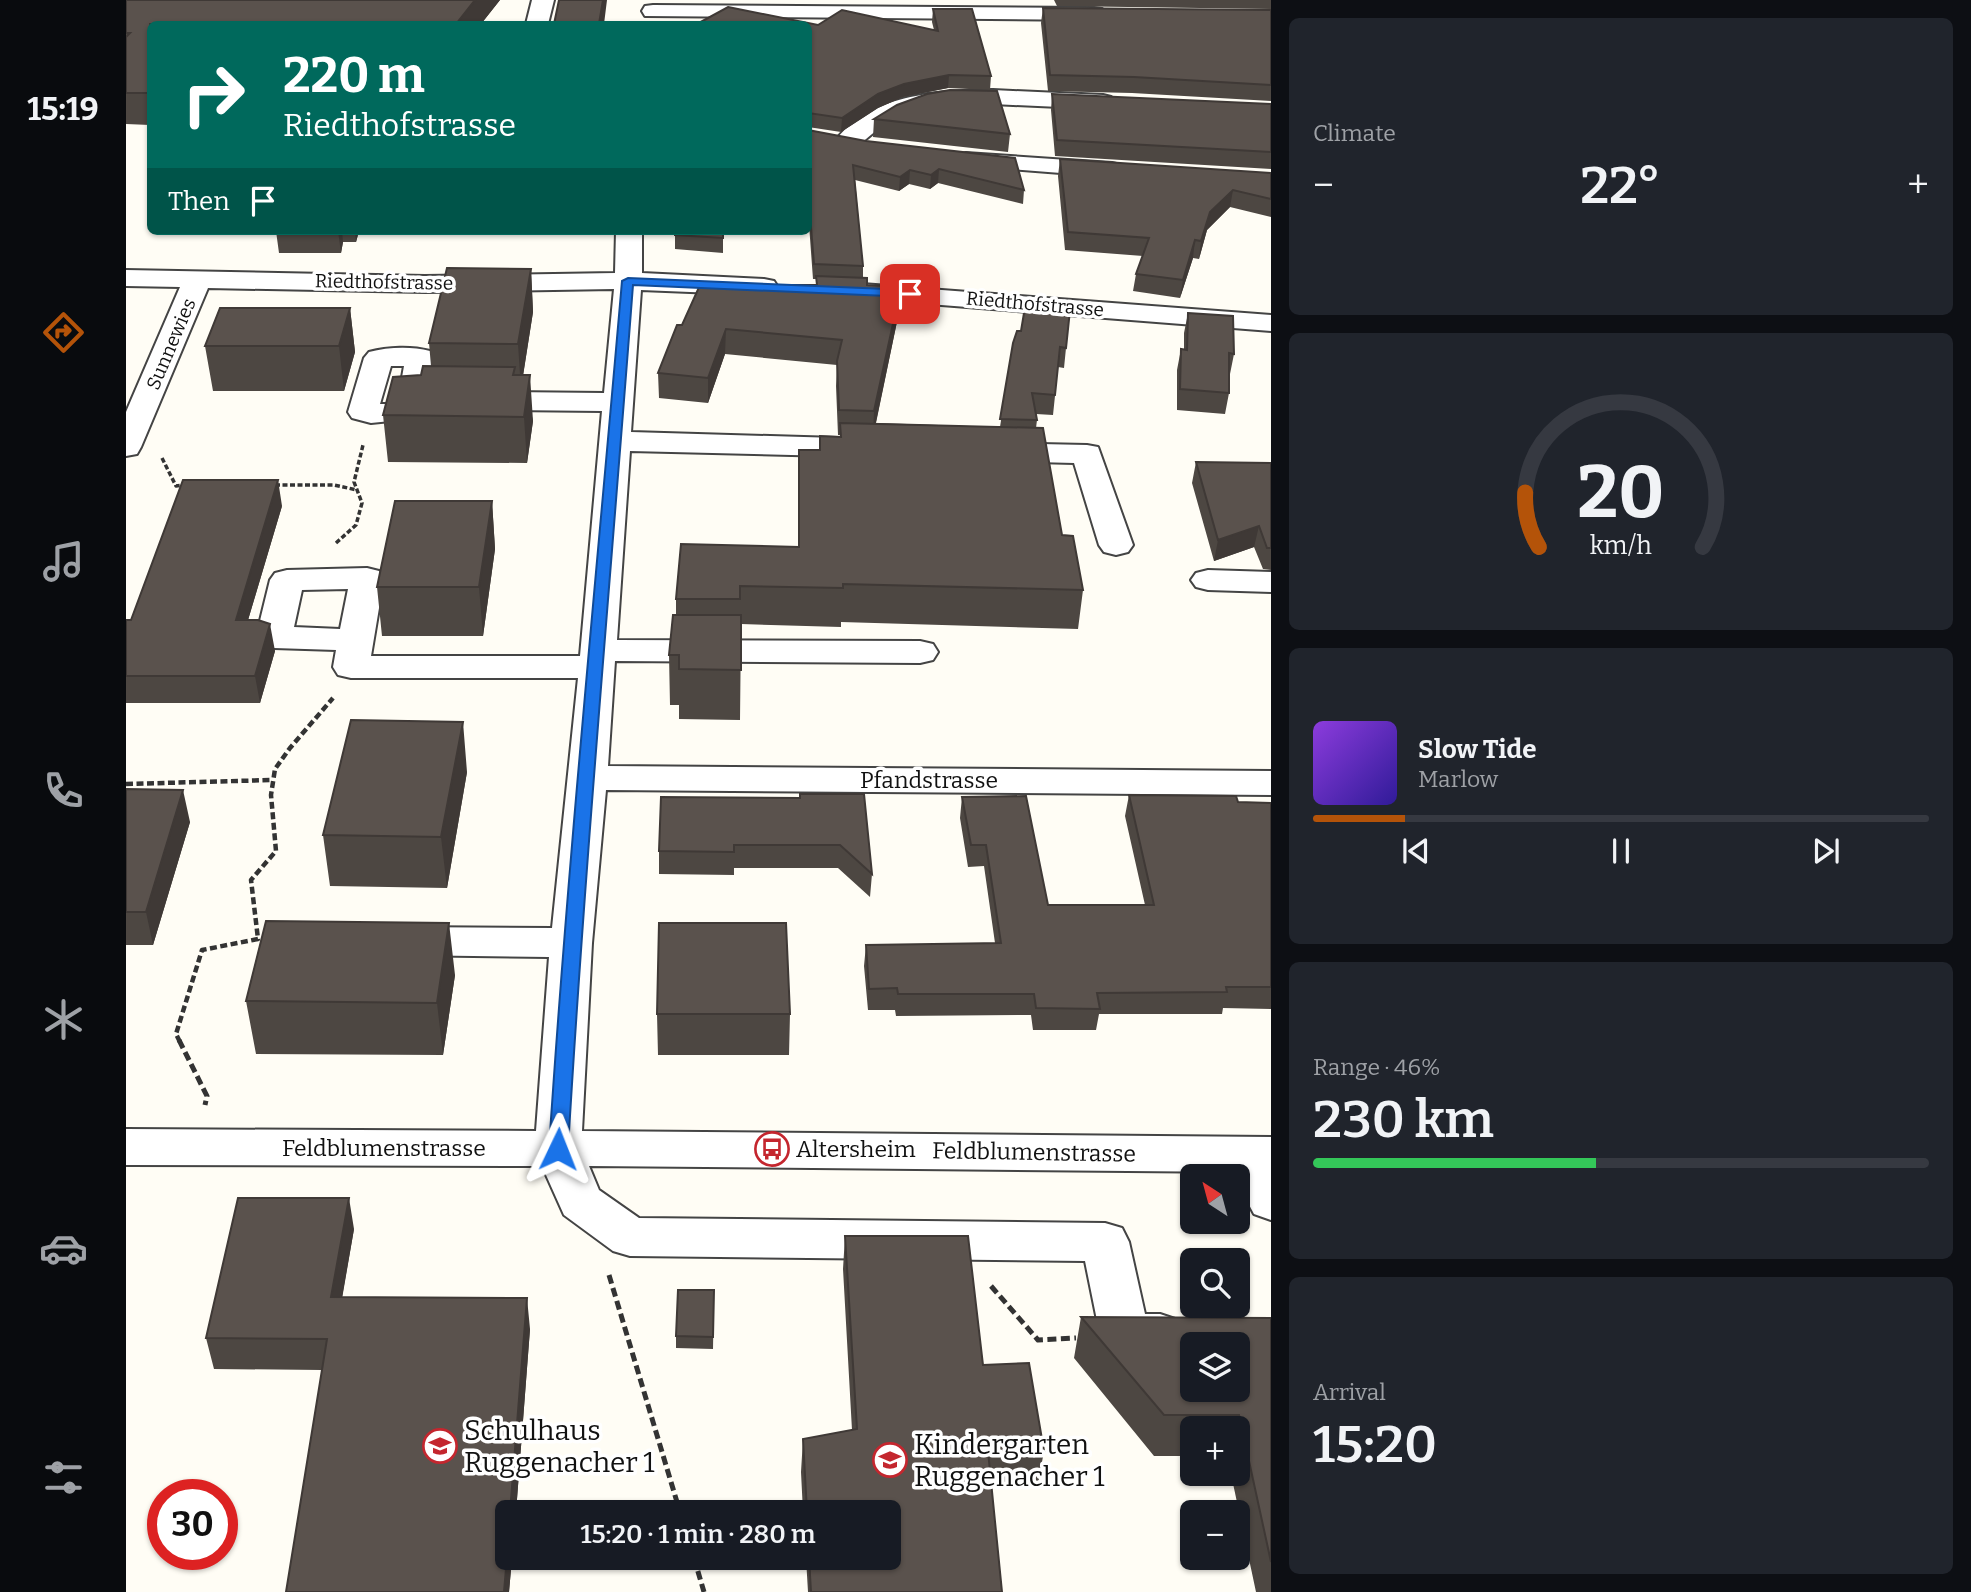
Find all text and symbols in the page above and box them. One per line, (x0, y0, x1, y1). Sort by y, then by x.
text: 220 m (283, 46, 425, 105)
icon: right (168, 49, 259, 140)
text: 15:19 (27, 90, 99, 128)
text: Riedthofstrasse (283, 106, 516, 144)
text: Climate (1313, 119, 1396, 147)
text: 22° (1580, 154, 1661, 217)
text: − (1313, 162, 1334, 208)
text: + (1907, 162, 1929, 208)
icon: arrive (244, 182, 282, 220)
text: Then (168, 186, 230, 217)
pin (880, 264, 940, 324)
street label: Riedthofstrasse (315, 269, 453, 295)
icon: arrive (891, 275, 929, 313)
street label: Riedthofstrasse (965, 287, 1105, 321)
street label: Sunnewies (141, 295, 201, 393)
icon: directions (39, 308, 88, 357)
text: 20 (1577, 450, 1665, 537)
text: km/h (1590, 531, 1652, 561)
icon: music (39, 537, 88, 586)
text: Slow Tide (1418, 734, 1537, 765)
text: Marlow (1418, 765, 1498, 793)
icon: phone (39, 766, 88, 815)
street label: Pfandstrasse (860, 766, 998, 794)
icon: previous (1397, 832, 1435, 870)
icon: pause (1602, 832, 1640, 870)
icon: next (1807, 832, 1845, 870)
icon: climate (39, 995, 88, 1044)
text: Range · 46% (1313, 1053, 1440, 1081)
text: 230 km (1313, 1088, 1494, 1151)
position arrow (521, 1112, 595, 1186)
bus stop icon: Altersheim (753, 1130, 791, 1168)
street label: Feldblumenstrasse (282, 1134, 486, 1162)
place label: Altersheim (796, 1135, 916, 1163)
street label: Feldblumenstrasse (932, 1136, 1136, 1168)
north arrow (1180, 1164, 1250, 1234)
map controls (1180, 1164, 1250, 1570)
icon: car (39, 1224, 88, 1273)
button: search (1180, 1248, 1250, 1318)
button: layers (1180, 1332, 1250, 1402)
text: Arrival (1313, 1378, 1386, 1406)
text: 15:20 (1313, 1413, 1437, 1476)
place label: Schulhaus Ruggenacher 1 (464, 1414, 655, 1479)
button: + (1180, 1416, 1250, 1486)
school or university icon: Schulhaus Ruggenacher 1 (421, 1427, 459, 1465)
place label: Kindergarten Ruggenacher 1 (914, 1428, 1105, 1493)
school or university icon: Kindergarten Ruggenacher 1 (871, 1441, 909, 1479)
icon: filters (39, 1453, 88, 1502)
speed limit sign: 30 (147, 1479, 238, 1570)
button: − (1180, 1500, 1250, 1570)
text: 15:20 · 1 min · 280 m (581, 1519, 816, 1550)

